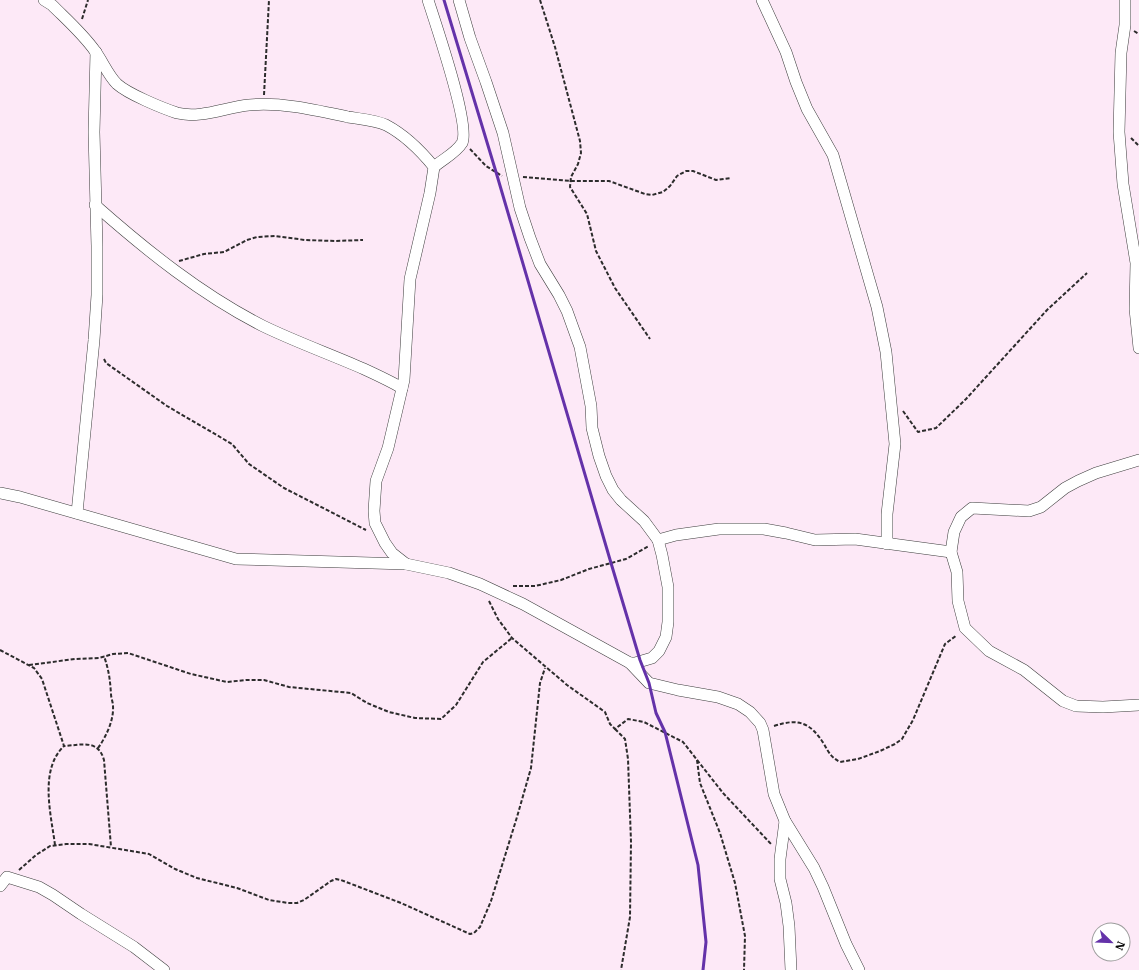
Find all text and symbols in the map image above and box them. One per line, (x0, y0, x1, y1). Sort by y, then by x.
north arrow (1091, 922, 1131, 962)
text: N (1112, 939, 1128, 953)

